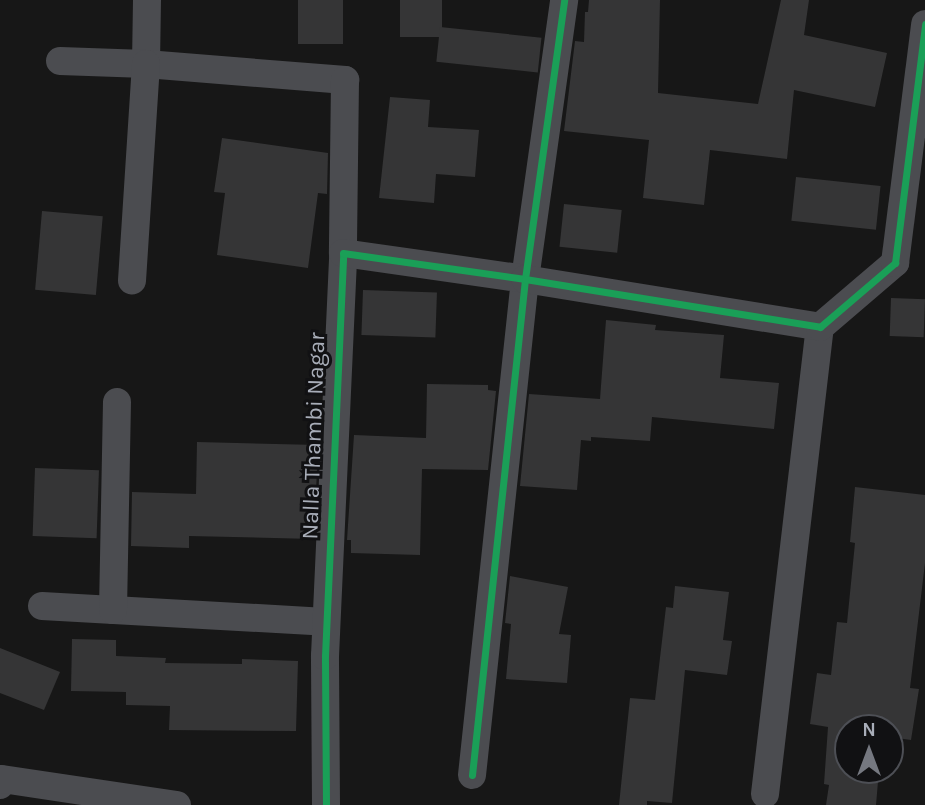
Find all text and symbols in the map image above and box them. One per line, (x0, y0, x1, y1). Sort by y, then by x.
street label: Nalla Thambi Nagar (297, 332, 331, 540)
north arrow (834, 714, 904, 784)
text: N (862, 719, 876, 741)

